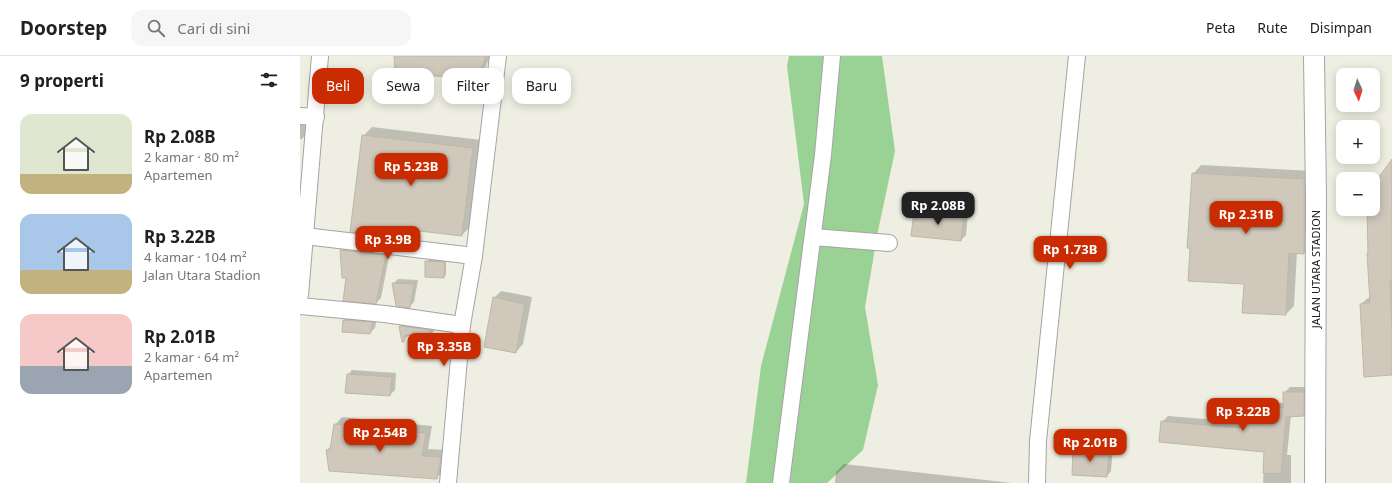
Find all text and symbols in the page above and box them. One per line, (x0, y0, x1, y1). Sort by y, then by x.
search box (131, 10, 411, 46)
text: Doorstep (20, 15, 107, 41)
icon: search (145, 17, 167, 39)
text: Cari di sini (177, 18, 250, 38)
text: Peta (1206, 18, 1235, 37)
text: Rute (1257, 18, 1288, 37)
text: Disimpan (1310, 18, 1372, 37)
chip: Beli (312, 68, 364, 104)
chip: Sewa (372, 68, 434, 104)
chip: Filter (442, 68, 504, 104)
chip: Baru (512, 68, 571, 104)
north arrow (1336, 68, 1380, 112)
map controls (1336, 68, 1380, 216)
text: 9 properti (20, 69, 104, 92)
icon: filters (258, 69, 280, 91)
button: + (1336, 120, 1380, 164)
text: Rp 2.08B (144, 125, 216, 148)
icon: home (52, 130, 100, 178)
text: 2 kamar · 80 m² (144, 148, 239, 166)
pin: Rp 5.23B (370, 153, 452, 187)
text: Rp 5.23B (384, 157, 438, 175)
text: Apartemen (144, 166, 213, 184)
button: − (1336, 172, 1380, 216)
pin: Rp 2.08B (897, 192, 979, 226)
text: Rp 2.08B (911, 196, 965, 214)
pin: Rp 2.31B (1205, 201, 1287, 235)
text: Rp 2.31B (1219, 205, 1273, 223)
street label: JALAN UTARA STADION (1308, 210, 1323, 329)
text: Rp 3.22B (144, 225, 216, 248)
pin: Rp 3.9B (351, 226, 425, 260)
icon: home (52, 230, 100, 278)
text: Rp 3.9B (364, 230, 412, 248)
pin: Rp 1.73B (1029, 236, 1111, 270)
text: Rp 1.73B (1043, 240, 1097, 258)
text: 4 kamar · 104 m² (144, 248, 247, 266)
text: Jalan Utara Stadion (144, 266, 261, 284)
text: Rp 2.01B (144, 325, 216, 348)
icon: home (52, 330, 100, 378)
pin: Rp 3.35B (403, 333, 485, 367)
text: Rp 3.35B (417, 337, 471, 355)
text: 2 kamar · 64 m² (144, 348, 239, 366)
text: Apartemen (144, 366, 213, 384)
pin: Rp 3.22B (1202, 398, 1284, 432)
text: Rp 3.22B (1216, 402, 1270, 420)
pin: Rp 2.54B (339, 419, 421, 453)
text: Rp 2.54B (353, 423, 407, 441)
pin: Rp 2.01B (1049, 429, 1131, 463)
text: Rp 2.01B (1063, 433, 1117, 451)

